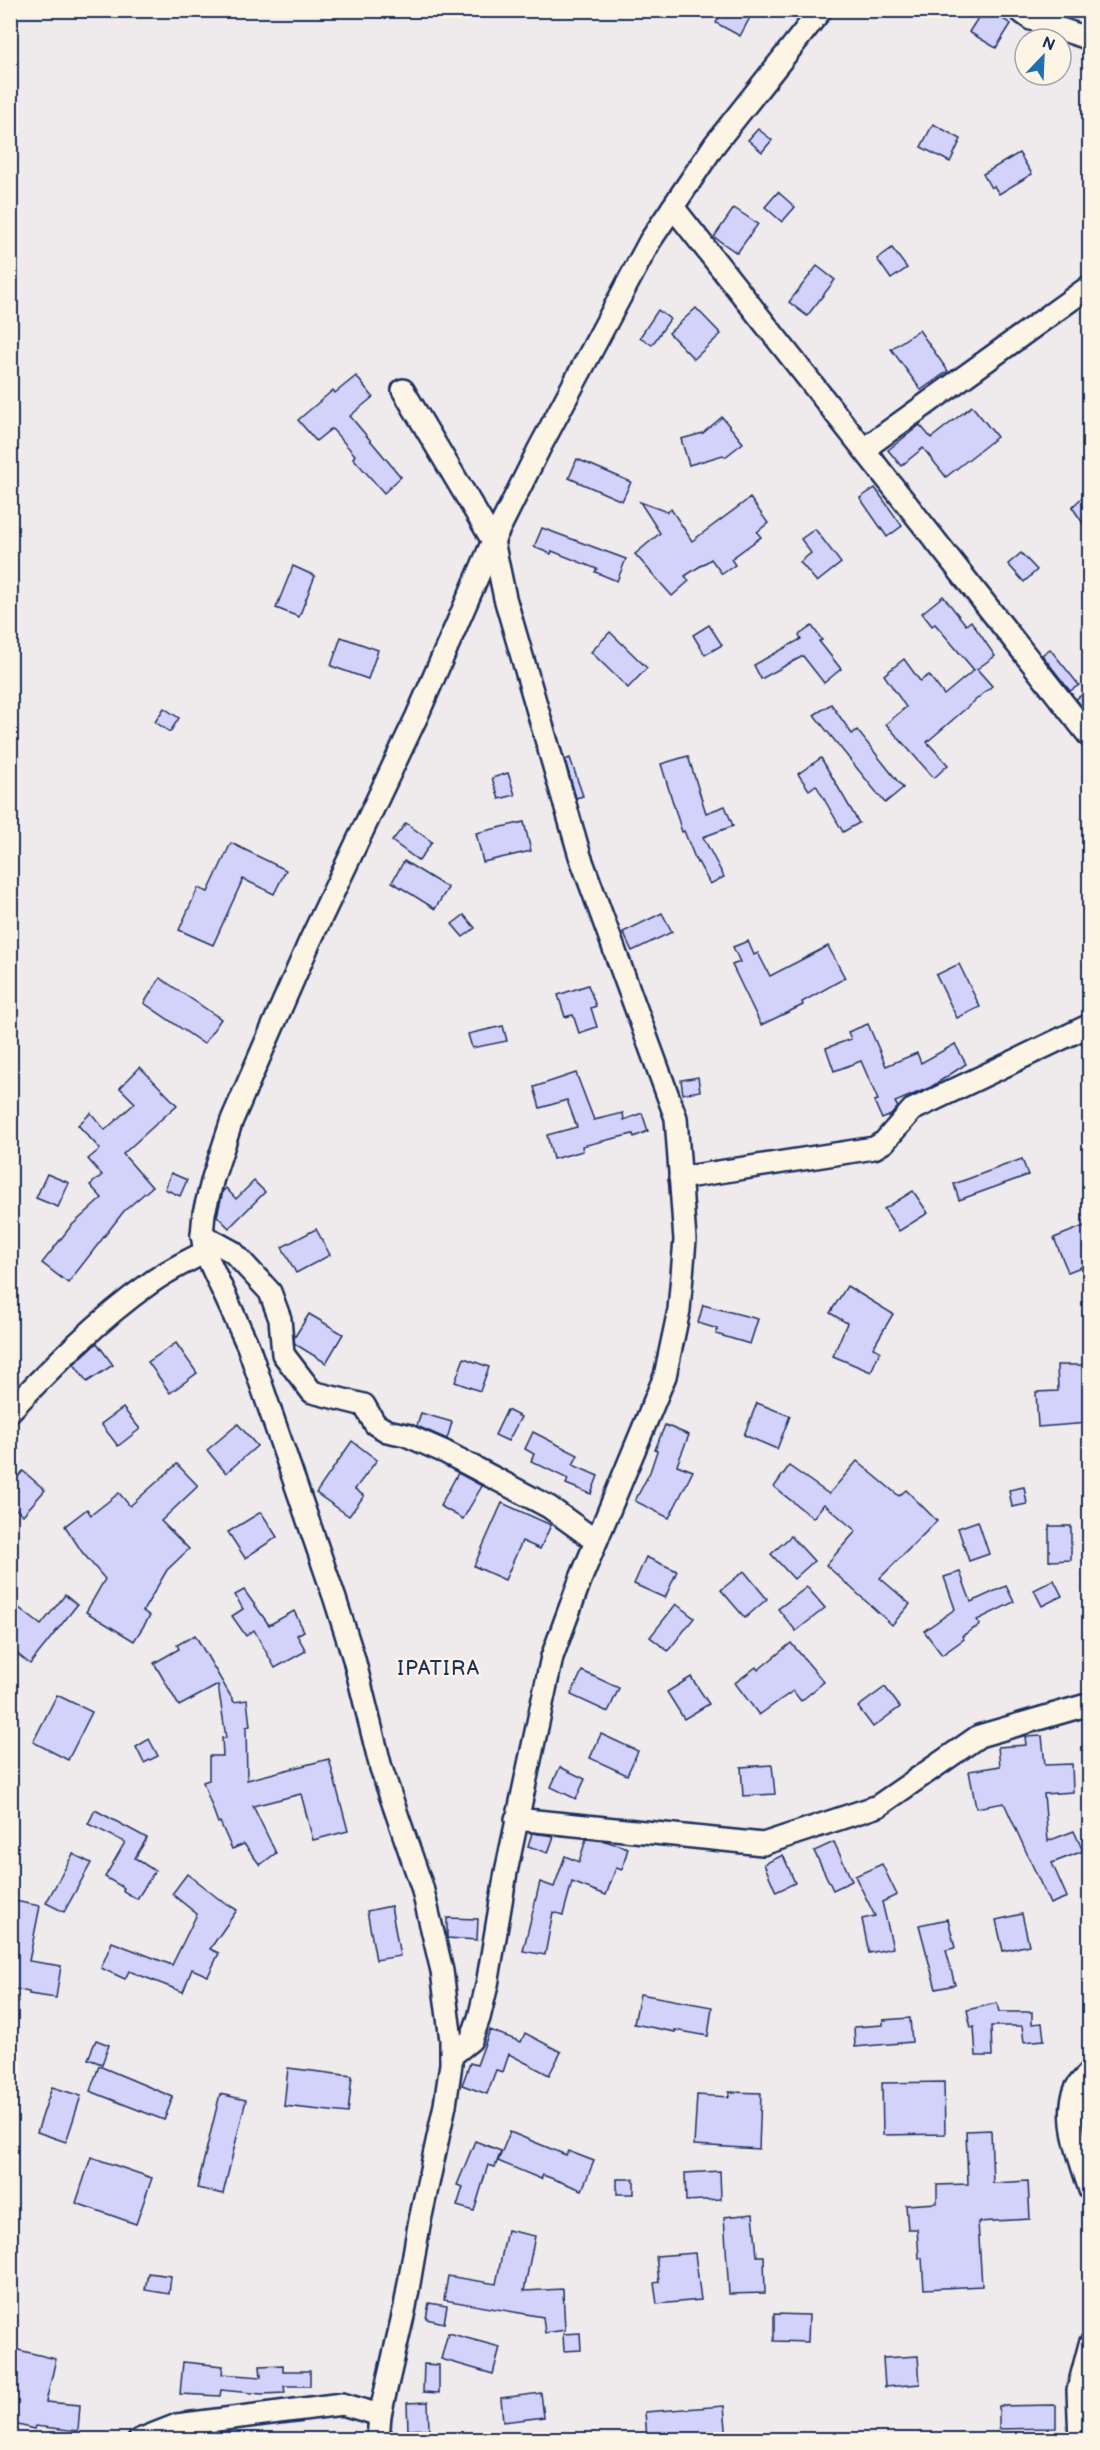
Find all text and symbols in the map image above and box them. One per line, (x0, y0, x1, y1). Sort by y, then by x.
north arrow (1013, 27, 1073, 87)
text: N (1039, 33, 1058, 56)
district label: IPATIRA (398, 1657, 480, 1681)

